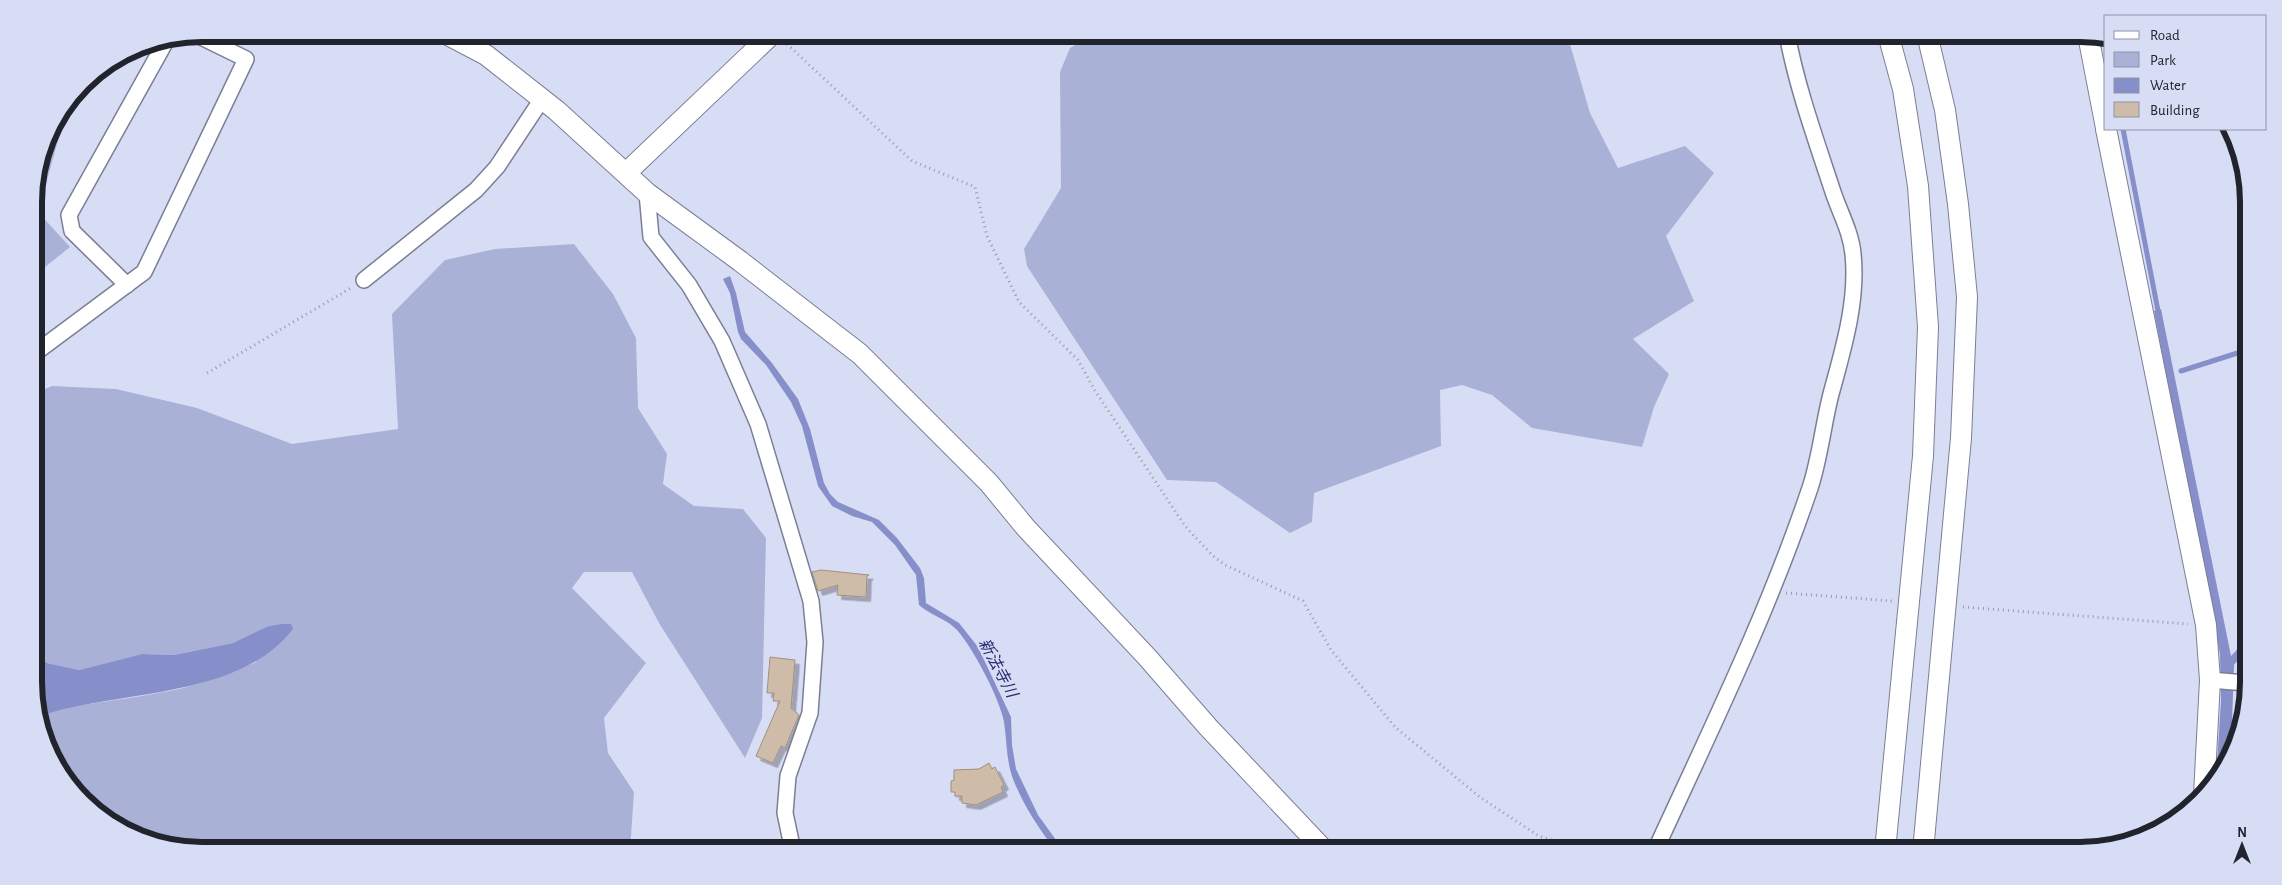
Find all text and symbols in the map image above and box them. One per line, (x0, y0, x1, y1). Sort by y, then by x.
legend (2104, 15, 2267, 130)
text: Road (2150, 28, 2180, 43)
text: Park (2150, 53, 2176, 68)
text: Water (2150, 78, 2186, 93)
text: Building (2150, 103, 2200, 118)
water label: 新法寺川 (976, 636, 1022, 702)
north arrow (2217, 820, 2267, 870)
text: N (2237, 826, 2247, 840)

